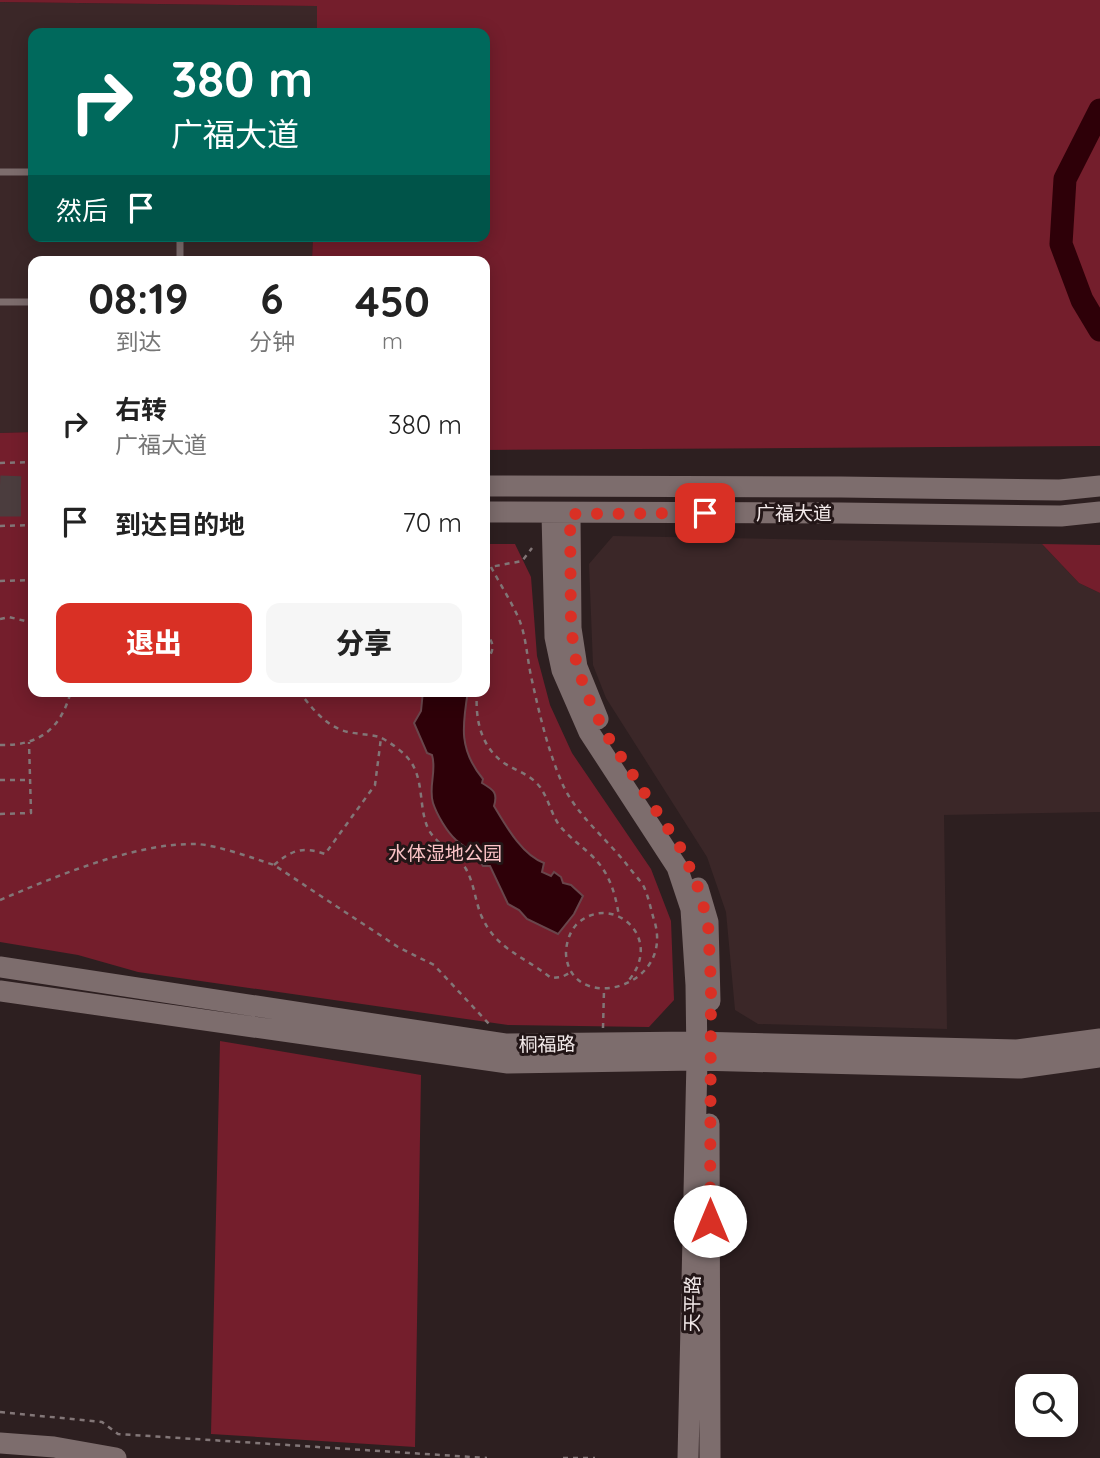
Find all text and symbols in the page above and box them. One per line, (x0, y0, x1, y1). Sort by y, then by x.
text: 380 m (171, 48, 313, 109)
icon: right (56, 56, 147, 147)
text: 广福大道 (171, 114, 299, 154)
icon: arrive (122, 189, 160, 227)
text: 然后 (56, 194, 108, 227)
text: 08:19 (88, 272, 189, 325)
text: 6 (260, 272, 283, 325)
text: 450 (355, 275, 430, 328)
text: m (382, 326, 403, 355)
text: 到达 (115, 327, 161, 356)
text: 分钟 (249, 327, 295, 356)
text: 右转 (115, 393, 167, 426)
icon: right (56, 405, 94, 443)
text: 380 m (388, 408, 462, 441)
text: 广福大道 (115, 430, 207, 459)
pin (675, 483, 735, 543)
icon: arrive (686, 494, 724, 532)
street label: 广福大道 (756, 501, 832, 525)
icon: arrive (56, 503, 94, 541)
text: 70 m (402, 506, 462, 539)
text: 到达目的地 (115, 508, 245, 541)
button: 退出 (56, 603, 252, 683)
button: 分享 (266, 603, 462, 683)
park label: 水体湿地公园 (388, 841, 502, 865)
street label: 桐福路 (518, 1032, 576, 1056)
position arrow (673, 1184, 747, 1258)
street label: 天平路 (680, 1275, 704, 1333)
map controls (1015, 1374, 1078, 1437)
button: search (1015, 1374, 1078, 1437)

